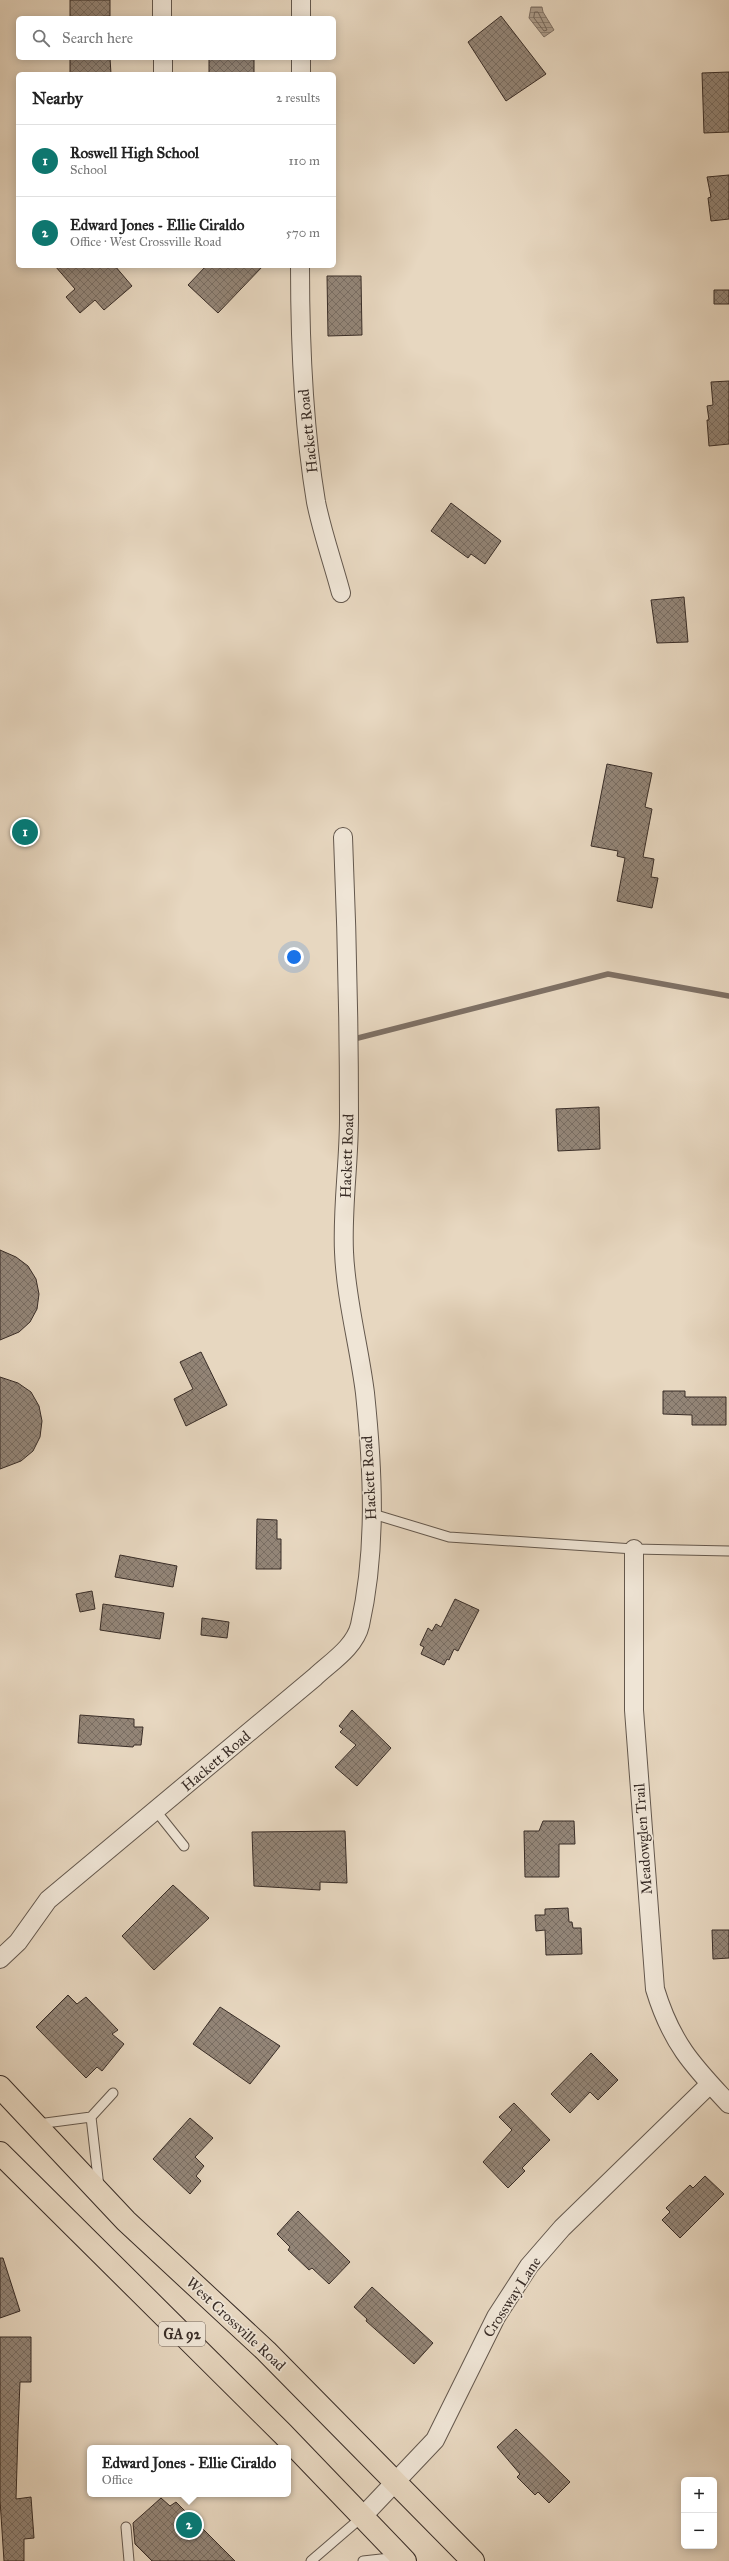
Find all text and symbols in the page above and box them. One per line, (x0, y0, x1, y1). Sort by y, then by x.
search box (16, 16, 336, 60)
icon: search (30, 27, 52, 49)
text: Search here (62, 29, 133, 47)
text: Nearby (32, 88, 83, 109)
text: 2 results (276, 90, 320, 106)
text: Roswell High School (70, 144, 199, 162)
text: 1 (42, 153, 48, 169)
text: 110 m (288, 153, 320, 169)
text: School (70, 162, 107, 178)
text: Edward Jones - Ellie Ciraldo (70, 216, 244, 234)
text: 2 (42, 225, 48, 241)
text: 570 m (286, 225, 320, 241)
text: Office · West Crossville Road (70, 234, 222, 250)
street label: Hackett Road (295, 388, 321, 474)
pin: 1 (12, 817, 38, 847)
your location (284, 947, 304, 967)
street label: Hackett Road (337, 1113, 357, 1199)
street label: Hackett Road (358, 1435, 380, 1521)
street label: Hackett Road (178, 1727, 255, 1795)
street label: Meadowglen Trail (630, 1782, 656, 1895)
street label: Crossway Lane (479, 2253, 545, 2341)
street label: West Crossville Road (183, 2273, 290, 2375)
road number: GA 92 (159, 2322, 205, 2346)
popup (87, 2445, 291, 2497)
text: Edward Jones - Ellie Ciraldo (102, 2454, 276, 2472)
text: Office (102, 2472, 133, 2488)
map controls (681, 2477, 717, 2549)
button: + (681, 2477, 717, 2513)
pin: 2 (176, 2510, 202, 2540)
button: − (681, 2513, 717, 2549)

